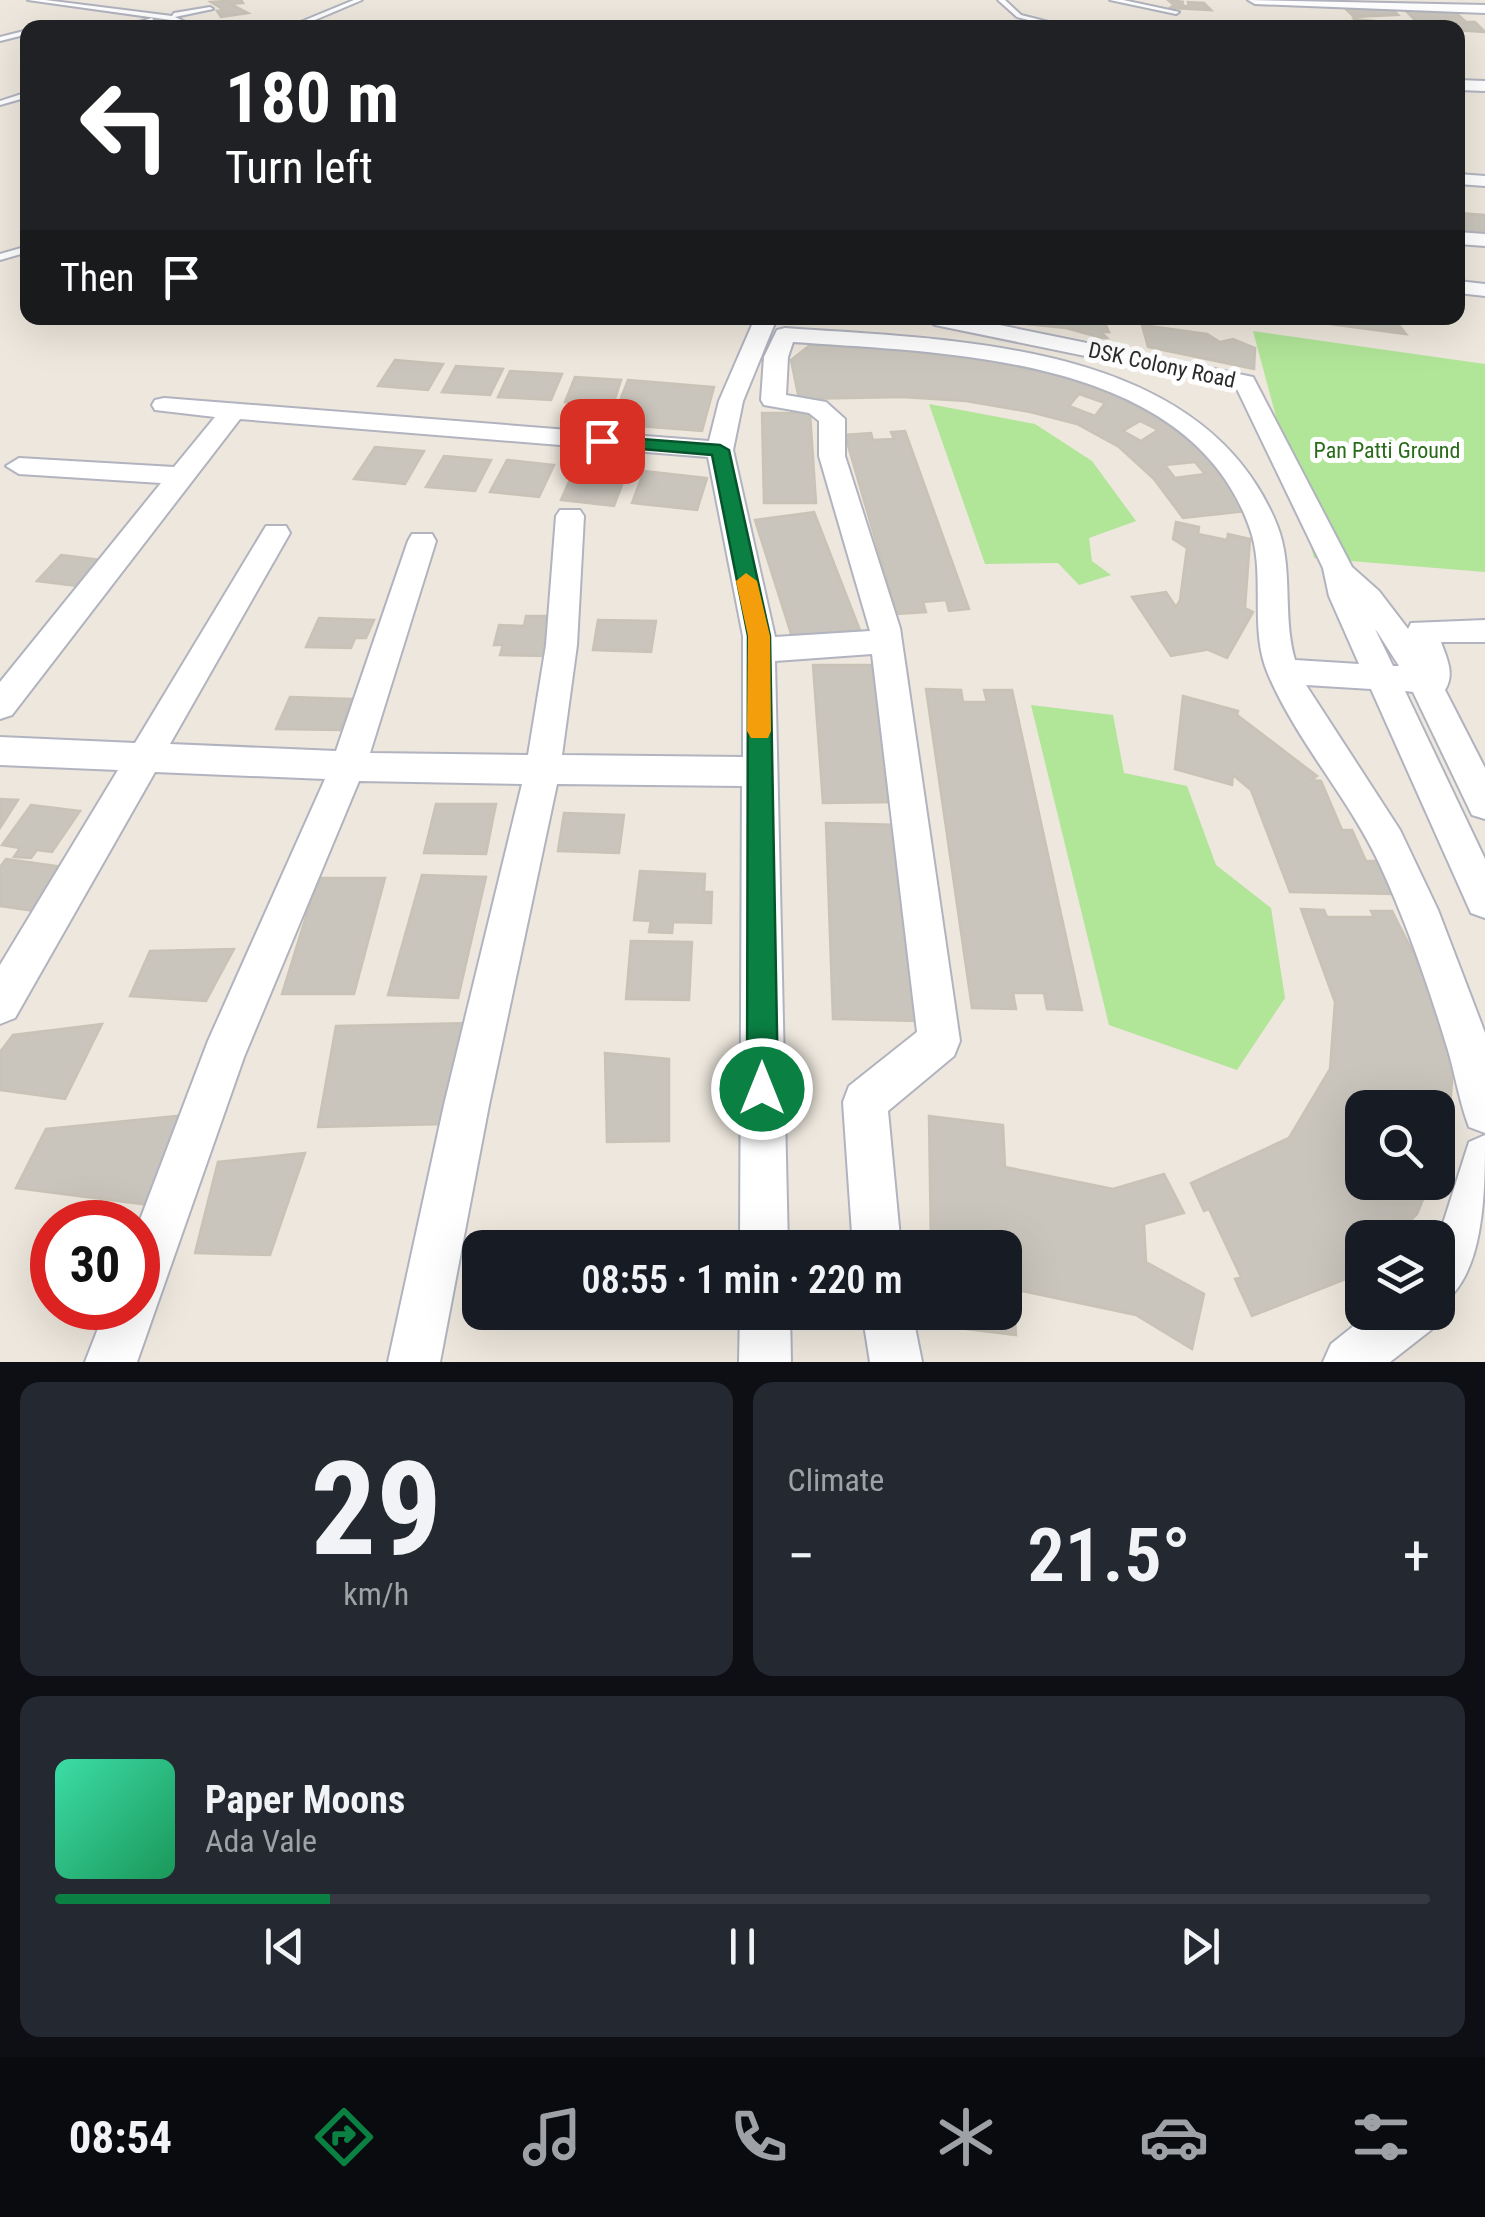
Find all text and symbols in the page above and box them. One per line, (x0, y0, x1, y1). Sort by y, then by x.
text: 180 m (225, 57, 399, 139)
icon: left (60, 60, 190, 190)
text: Turn left (225, 141, 373, 194)
icon: arrive (154, 250, 209, 305)
text: Then (60, 256, 134, 300)
street label: DSK Colony Road (1086, 337, 1238, 393)
pin (560, 399, 645, 484)
icon: arrive (575, 414, 630, 469)
park label: Pan Patti Ground (1314, 438, 1460, 463)
position arrow (710, 1037, 814, 1141)
map controls (1345, 1090, 1455, 1330)
button: search (1345, 1090, 1455, 1200)
speed limit sign: 30 (30, 1200, 160, 1330)
button: layers (1345, 1220, 1455, 1330)
text: 08:55 · 1 min · 220 m (582, 1258, 902, 1302)
text: 29 (311, 1433, 442, 1586)
text: Climate (788, 1461, 884, 1499)
text: 21.5° (1027, 1511, 1191, 1599)
text: − (788, 1524, 815, 1588)
text: + (1403, 1524, 1430, 1588)
text: km/h (343, 1575, 409, 1613)
text: Paper Moons (205, 1778, 405, 1822)
text: Ada Vale (205, 1822, 317, 1860)
icon: previous (257, 1919, 312, 1974)
icon: pause (715, 1919, 770, 1974)
icon: next (1173, 1919, 1228, 1974)
icon: directions (309, 2102, 379, 2172)
icon: music (517, 2102, 587, 2172)
icon: phone (724, 2102, 794, 2172)
icon: climate (931, 2102, 1001, 2172)
icon: car (1139, 2102, 1209, 2172)
icon: filters (1346, 2102, 1416, 2172)
text: 08:54 (69, 2111, 172, 2164)

